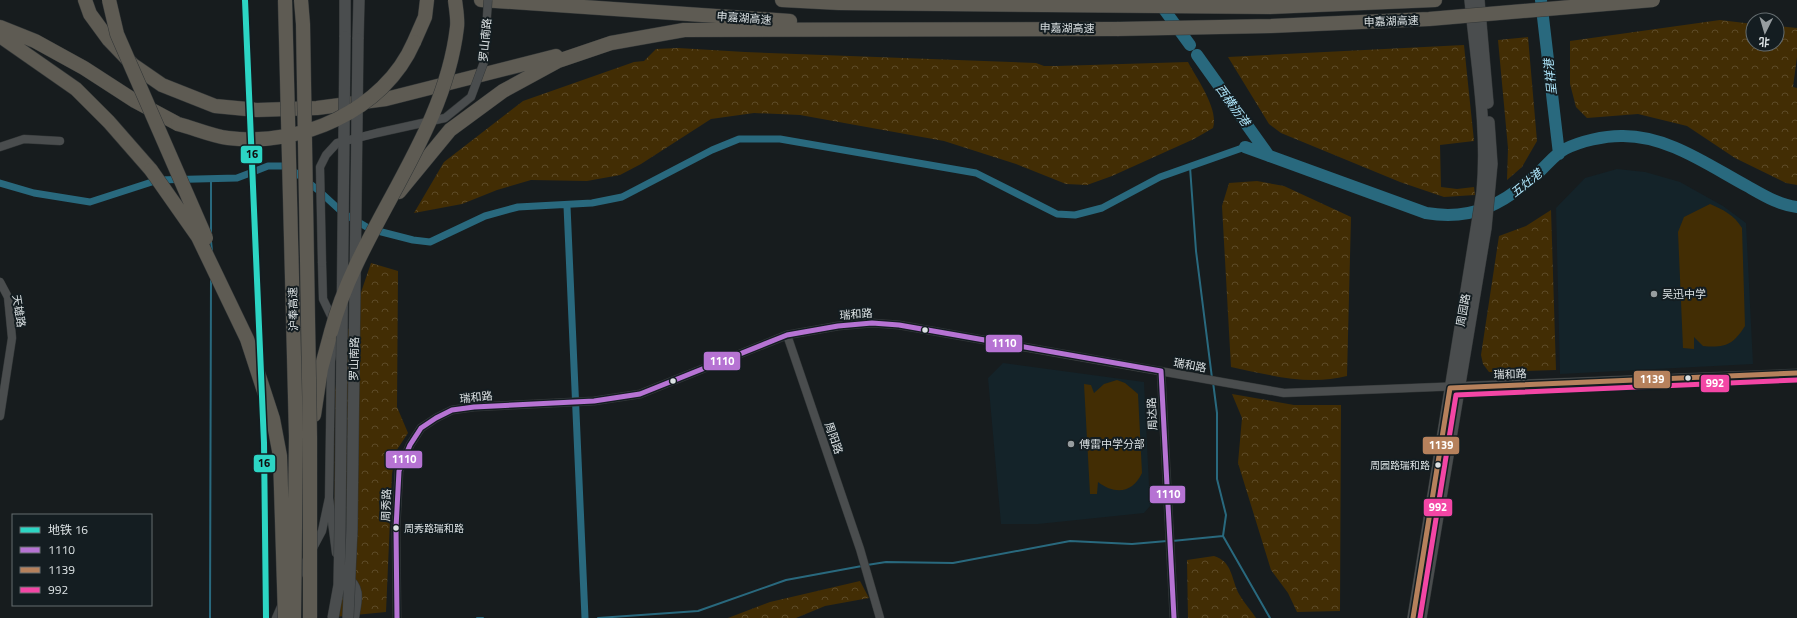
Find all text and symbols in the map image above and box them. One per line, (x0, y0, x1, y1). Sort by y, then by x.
street label: 申嘉湖高速 (716, 8, 772, 28)
street label: 申嘉湖高速 (1363, 12, 1419, 30)
north arrow (1745, 12, 1785, 52)
street label: 罗山南路 (475, 17, 495, 63)
street label: 申嘉湖高速 (1039, 20, 1095, 36)
text: 北 (1758, 34, 1770, 50)
water label: 呈祥港 (1538, 56, 1561, 96)
water label: 西横沥港 (1211, 80, 1256, 132)
line badge: 16 (240, 145, 263, 164)
text: 16 (246, 146, 258, 162)
water label: 五灶港 (1506, 163, 1548, 202)
place label: 吴迅中学 (1662, 286, 1706, 302)
street label: 沪奉高速 (285, 287, 301, 331)
marker: 吴迅中学 (1649, 289, 1659, 299)
street label: 周园路 (1452, 292, 1474, 328)
street label: 天雄路 (9, 293, 29, 329)
street label: 瑞和路 (839, 305, 873, 323)
unlabelled marker (920, 325, 930, 335)
line badge: 1110 (985, 334, 1023, 353)
text: 1110 (992, 335, 1016, 351)
street label: 罗山南路 (346, 337, 362, 381)
line badge: 1110 (703, 351, 741, 371)
text: 1110 (710, 353, 734, 369)
street label: 瑞和路 (1172, 354, 1208, 376)
street label: 瑞和路 (1493, 365, 1527, 383)
line badge: 1139 (1633, 370, 1671, 389)
text: 1139 (1640, 371, 1664, 387)
unlabelled marker (1683, 373, 1693, 383)
line badge: 992 (1700, 374, 1730, 393)
text: 992 (1706, 375, 1724, 391)
unlabelled marker (668, 376, 678, 386)
street label: 瑞和路 (459, 387, 493, 407)
street label: 周达路 (1143, 397, 1161, 431)
street label: 周阳路 (821, 420, 847, 456)
place label: 傅雷中学分部 (1079, 436, 1145, 452)
line badge: 1139 (1422, 436, 1460, 455)
text: 1139 (1429, 437, 1453, 453)
marker: 傅雷中学分部 (1066, 439, 1076, 449)
line badge: 1110 (385, 450, 423, 469)
text: 1110 (392, 451, 416, 467)
line badge: 16 (253, 454, 276, 473)
text: 16 (258, 455, 270, 471)
place label: 周园路瑞和路 (1370, 458, 1430, 473)
marker: 周园路瑞和路 (1433, 460, 1443, 470)
line badge: 1110 (1149, 485, 1186, 504)
text: 1110 (1156, 486, 1180, 502)
street label: 周秀路 (377, 488, 395, 522)
line badge: 992 (1423, 498, 1453, 517)
text: 992 (1429, 499, 1447, 515)
legend (12, 514, 152, 606)
text: 地铁 16 (48, 520, 88, 539)
place label: 周秀路瑞和路 (404, 521, 464, 536)
marker: 周秀路瑞和路 (391, 523, 401, 533)
text: 1110 (48, 540, 75, 559)
text: 1139 (48, 560, 75, 579)
text: 992 (48, 580, 68, 599)

